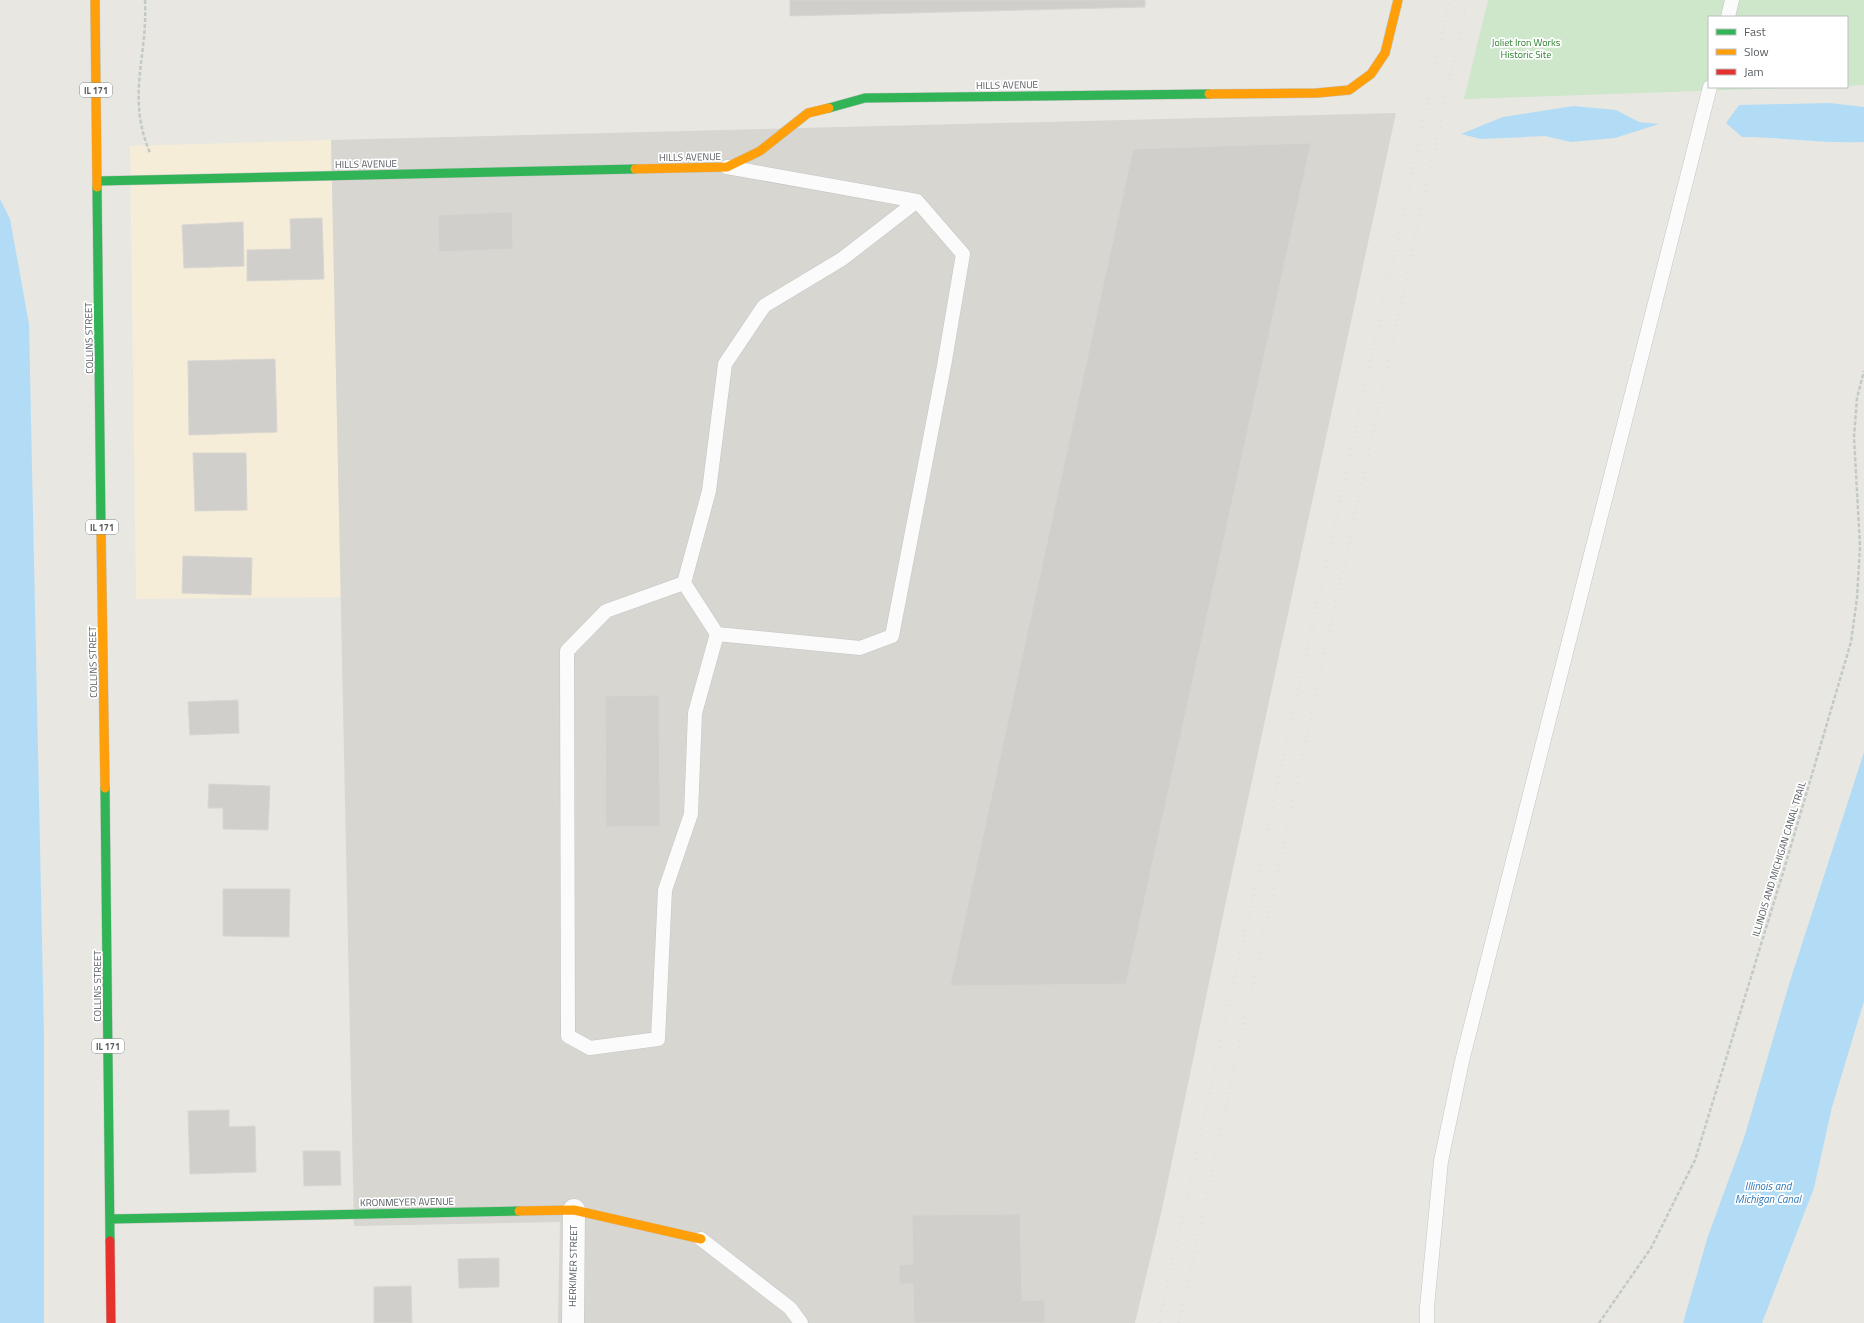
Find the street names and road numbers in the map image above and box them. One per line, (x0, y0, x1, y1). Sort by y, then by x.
street label: HILLS AVENUE (976, 77, 1039, 93)
road number: IL 171 (80, 83, 112, 97)
street label: HILLS AVENUE (659, 149, 722, 165)
street label: HILLS AVENUE (335, 156, 398, 172)
street label: COLLINS STREET (81, 301, 97, 374)
road number: IL 171 (86, 520, 118, 534)
street label: COLLINS STREET (85, 625, 101, 698)
street label: ILLINOIS AND MICHIGAN CANAL TRAIL (1748, 779, 1810, 938)
street label: COLLINS STREET (90, 950, 105, 1022)
road number: IL 171 (92, 1039, 124, 1053)
street label: KRONMEYER AVENUE (360, 1194, 455, 1210)
street label: HERKIMER STREET (565, 1224, 581, 1307)

